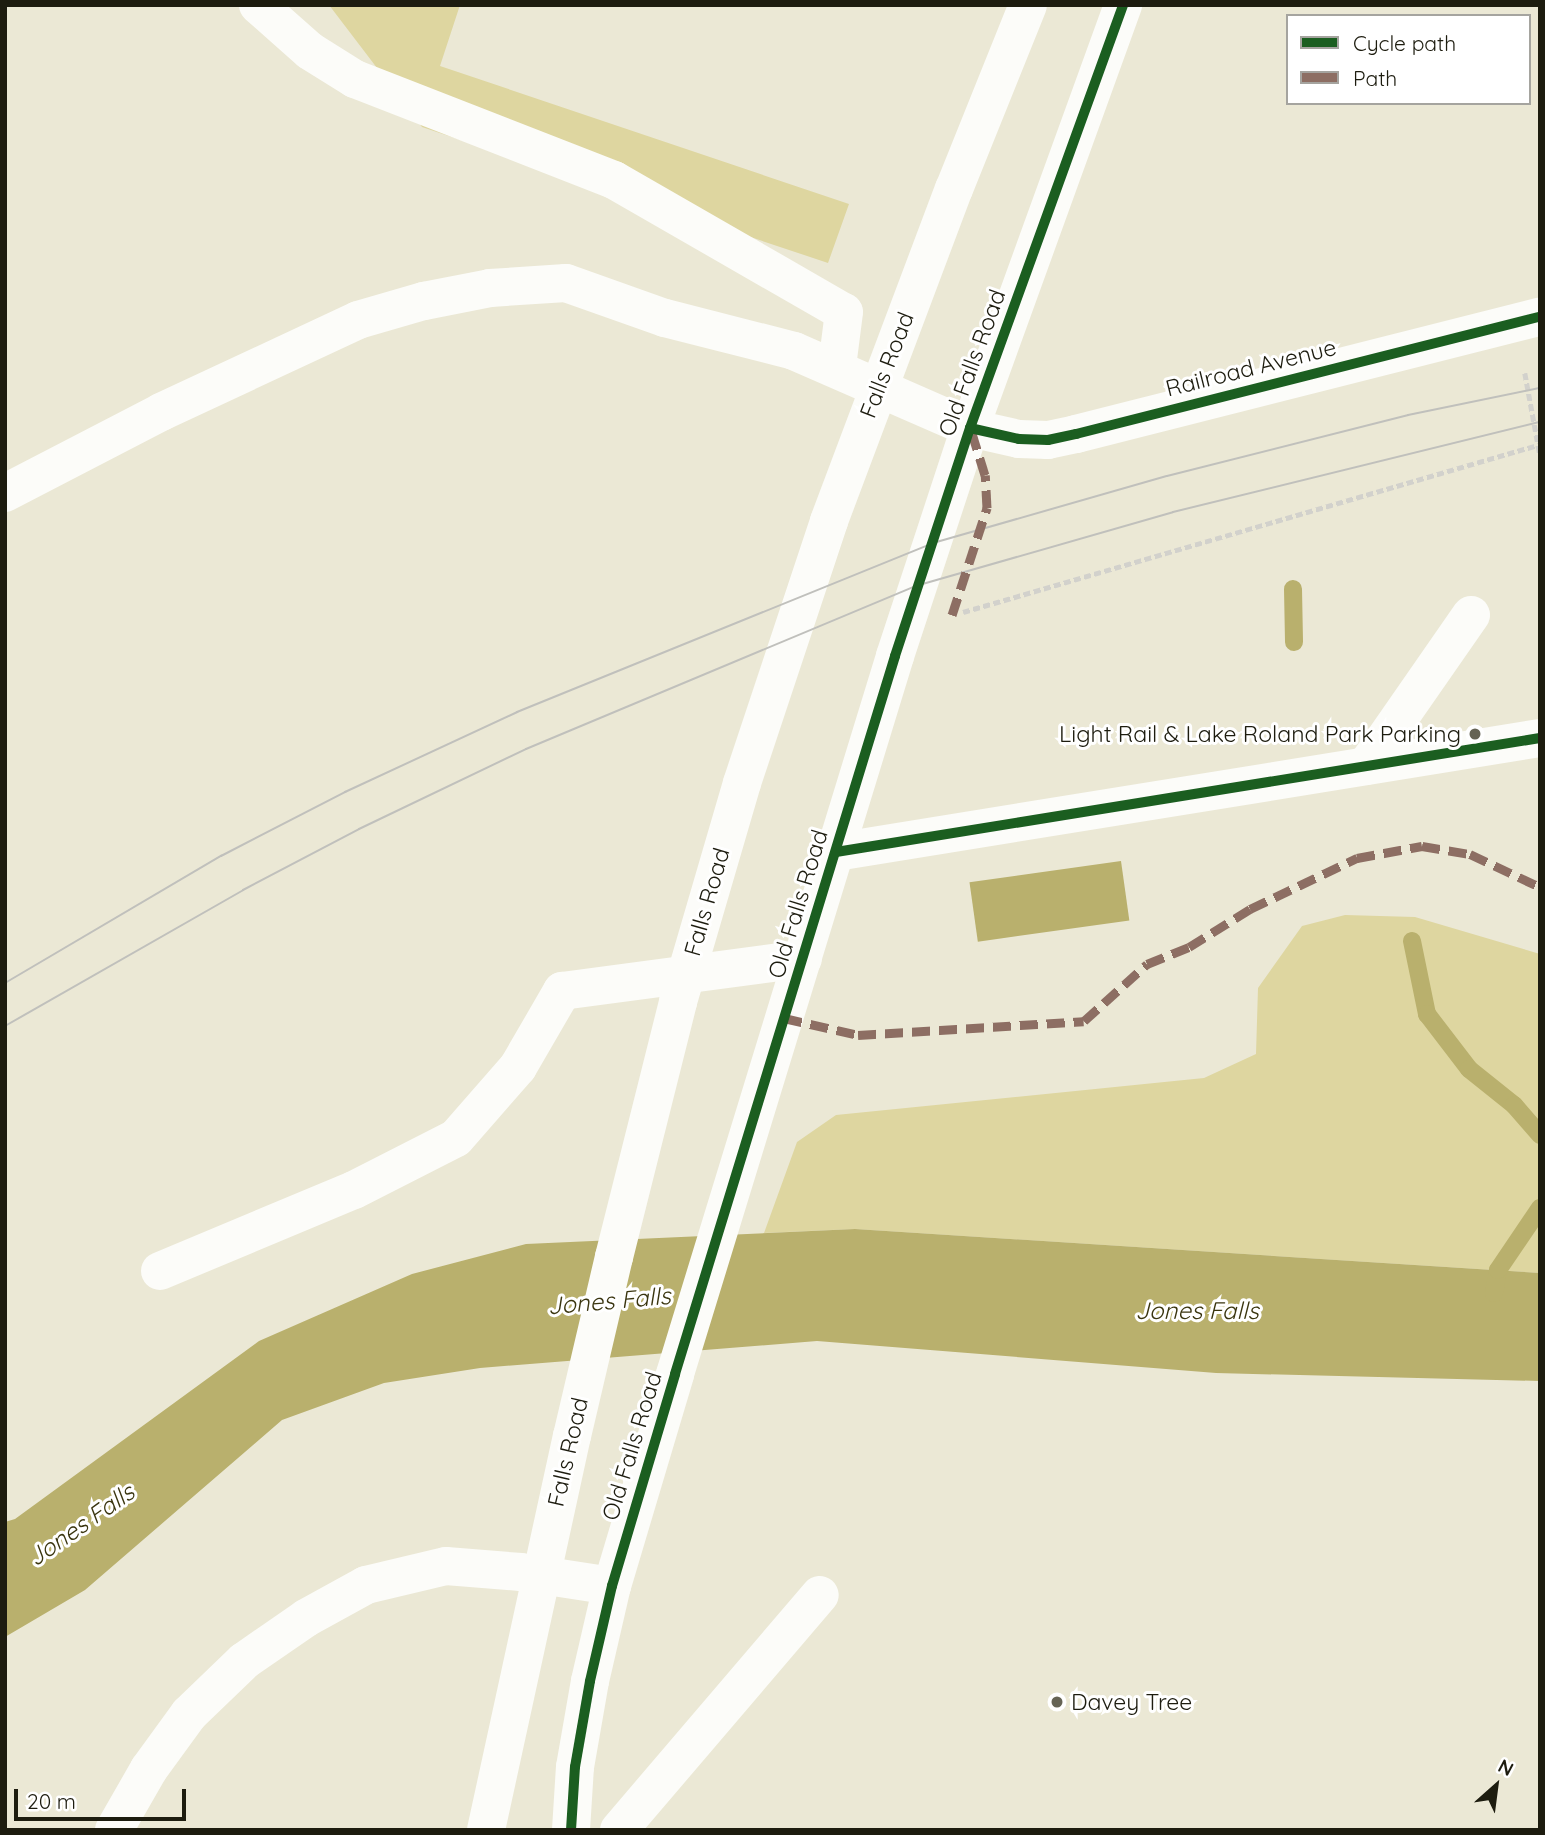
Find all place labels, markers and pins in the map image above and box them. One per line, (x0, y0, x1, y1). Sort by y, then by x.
place label: Light Rail & Lake Roland Park Parking (1059, 720, 1461, 748)
marker: Light Rail & Lake Roland Park Parking (1467, 726, 1483, 742)
place label: Davey Tree (1071, 1688, 1192, 1716)
marker: Davey Tree (1049, 1694, 1065, 1710)

